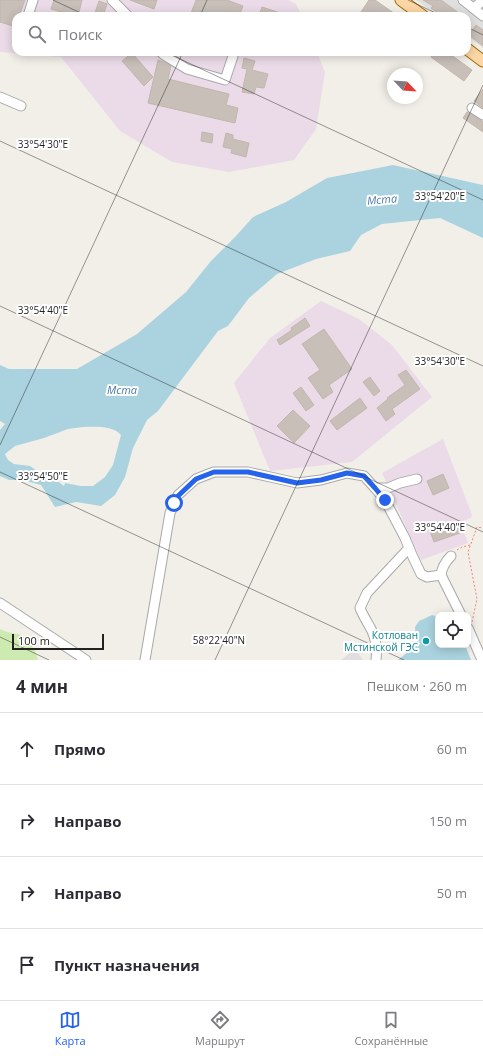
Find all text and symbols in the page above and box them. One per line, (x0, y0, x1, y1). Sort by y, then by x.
search box (12, 12, 471, 56)
icon: search (26, 23, 48, 45)
text: Поиск (58, 24, 102, 44)
north arrow (387, 68, 423, 104)
text: 33°54'30"E (18, 137, 68, 151)
text: 33°54'20"E (415, 189, 465, 203)
water label: Мста (366, 190, 398, 208)
text: 33°54'40"E (18, 303, 68, 317)
text: 33°54'30"E (415, 354, 465, 368)
water label: Мста (107, 382, 137, 397)
text: 33°54'50"E (18, 469, 68, 483)
route end (376, 491, 394, 509)
route start (165, 494, 183, 512)
text: 33°54'40"E (415, 520, 465, 534)
map controls (435, 612, 471, 648)
button: locate (435, 612, 471, 648)
place label: Котлован Мстинской ГЭС (344, 628, 418, 654)
scale bar (12, 632, 104, 651)
text: 100 m (18, 633, 50, 648)
text: 58°22'40"N (193, 633, 245, 647)
marker: Котлован Мстинской ГЭС (421, 636, 431, 646)
text: 4 мин (16, 675, 68, 698)
text: Пешком · 260 m (367, 677, 467, 695)
icon: ahead (16, 738, 38, 760)
text: Прямо (54, 739, 106, 759)
text: 60 m (437, 740, 467, 758)
icon: right (16, 810, 38, 832)
text: Направо (54, 811, 122, 831)
text: 150 m (429, 812, 467, 830)
icon: right (16, 882, 38, 904)
text: Направо (54, 883, 122, 903)
text: 50 m (437, 884, 467, 902)
icon: arrive (16, 954, 38, 976)
text: Пункт назначения (54, 955, 200, 975)
tab: Карта (55, 1009, 86, 1048)
tab: Маршрут (195, 1009, 245, 1048)
tab: Сохранённые (354, 1009, 428, 1048)

